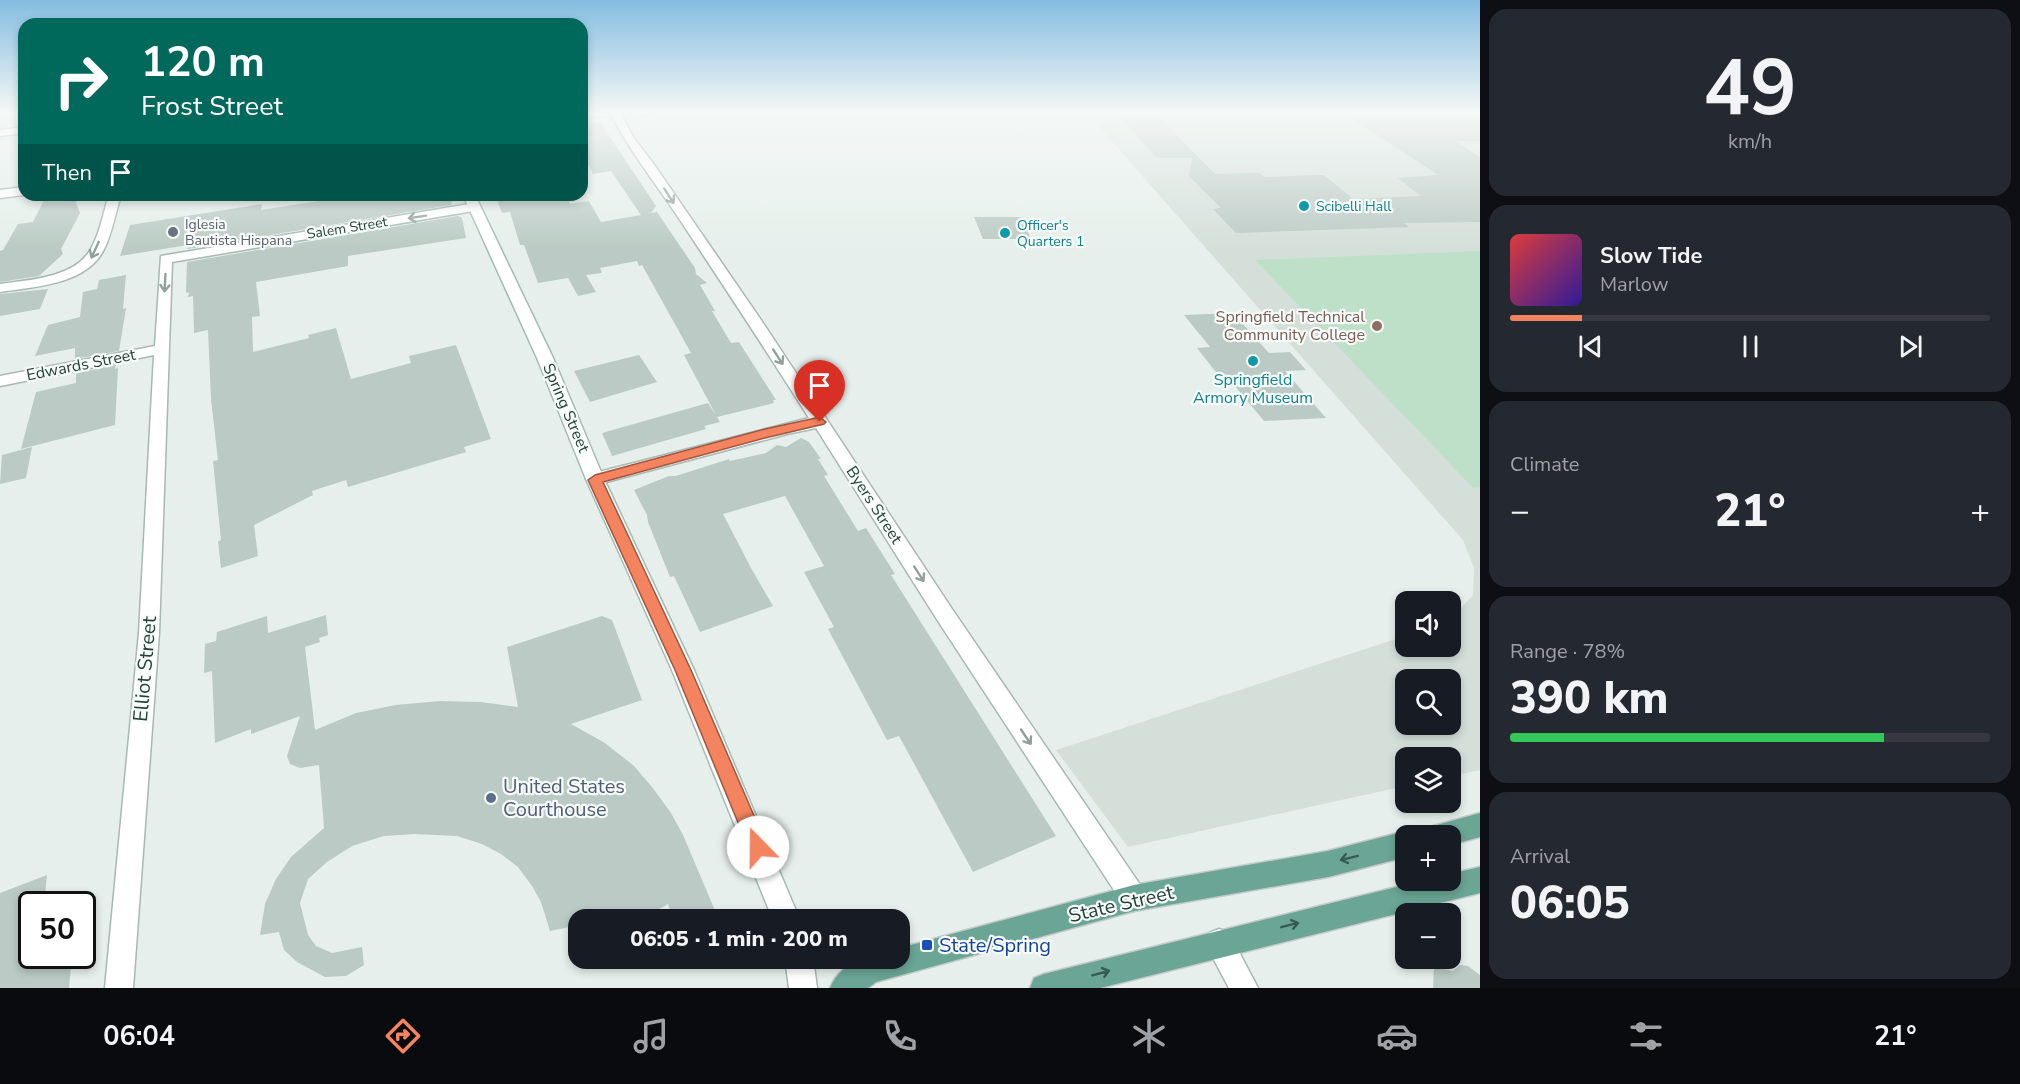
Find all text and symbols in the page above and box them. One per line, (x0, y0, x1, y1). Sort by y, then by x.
text: 120 m (141, 34, 265, 91)
text: 49 (1703, 35, 1797, 142)
icon: right (42, 42, 120, 120)
text: Frost Street (141, 88, 283, 125)
text: km/h (1728, 128, 1772, 155)
icon: arrive (104, 156, 137, 189)
text: Then (42, 158, 92, 188)
one-way arrow (663, 187, 676, 204)
place label: Scibelli Hall (1316, 197, 1392, 216)
marker: Scibelli Hall (1297, 199, 1311, 213)
one-way arrow (408, 211, 428, 222)
street label: Salem Street (305, 212, 389, 244)
place label: Iglesia Bautista Hispana (185, 215, 292, 250)
place label: Officer's Quarters 1 (1017, 216, 1084, 251)
marker: Iglesia Bautista Hispana (166, 225, 180, 239)
marker: Officer's Quarters 1 (998, 226, 1012, 240)
one-way arrow (89, 240, 100, 258)
text: Slow Tide (1600, 241, 1702, 271)
text: Marlow (1600, 271, 1668, 298)
one-way arrow (159, 272, 170, 292)
place label: Springfield Technical Community College (1216, 306, 1365, 346)
marker: Springfield Technical Community College (1370, 319, 1384, 333)
icon: previous (1574, 330, 1607, 363)
icon: pause (1734, 330, 1767, 363)
icon: next (1894, 330, 1927, 363)
street label: Edwards Street (25, 344, 138, 386)
one-way arrow (772, 349, 785, 366)
marker: Springfield Armory Museum (1246, 354, 1260, 368)
street label: Spring Street (537, 360, 595, 456)
pin (794, 360, 845, 422)
icon: arrive (803, 369, 836, 402)
place label: Springfield Armory Museum (1193, 369, 1313, 409)
text: Climate (1510, 451, 1579, 478)
street label: Byers Street (841, 462, 908, 548)
text: 21° (1714, 481, 1786, 542)
text: − (1510, 489, 1530, 534)
text: + (1970, 489, 1990, 534)
one-way arrow (913, 565, 925, 582)
map controls (1395, 591, 1461, 969)
button: sound (1395, 591, 1461, 657)
street label: Elliot Street (127, 614, 163, 723)
text: Range · 78% (1510, 638, 1625, 665)
text: 390 km (1510, 668, 1669, 729)
button: search (1395, 669, 1461, 735)
one-way arrow (1020, 728, 1032, 744)
button: layers (1395, 747, 1461, 813)
place label: United States Courthouse (503, 773, 625, 823)
marker: United States Courthouse (484, 791, 498, 805)
position arrow (726, 815, 790, 879)
button: + (1395, 825, 1461, 891)
text: Arrival (1510, 843, 1570, 870)
one-way arrow (1340, 853, 1359, 865)
text: 06:05 (1510, 873, 1630, 934)
street label: State Street (1066, 879, 1177, 929)
speed limit sign: 50 (18, 891, 96, 969)
button: − (1395, 903, 1461, 969)
one-way arrow (1280, 919, 1299, 931)
text: 06:05 · 1 min · 200 m (630, 924, 848, 954)
place label: State/Spring (939, 932, 1051, 959)
marker: State/Spring (920, 938, 934, 952)
one-way arrow (1091, 967, 1110, 978)
icon: directions (382, 1015, 424, 1057)
icon: music (630, 1015, 672, 1057)
icon: phone (879, 1015, 921, 1057)
icon: climate (1128, 1015, 1170, 1057)
icon: car (1376, 1015, 1418, 1057)
icon: filters (1625, 1015, 1667, 1057)
text: 06:04 (103, 1018, 175, 1055)
text: 21° (1874, 1018, 1917, 1055)

